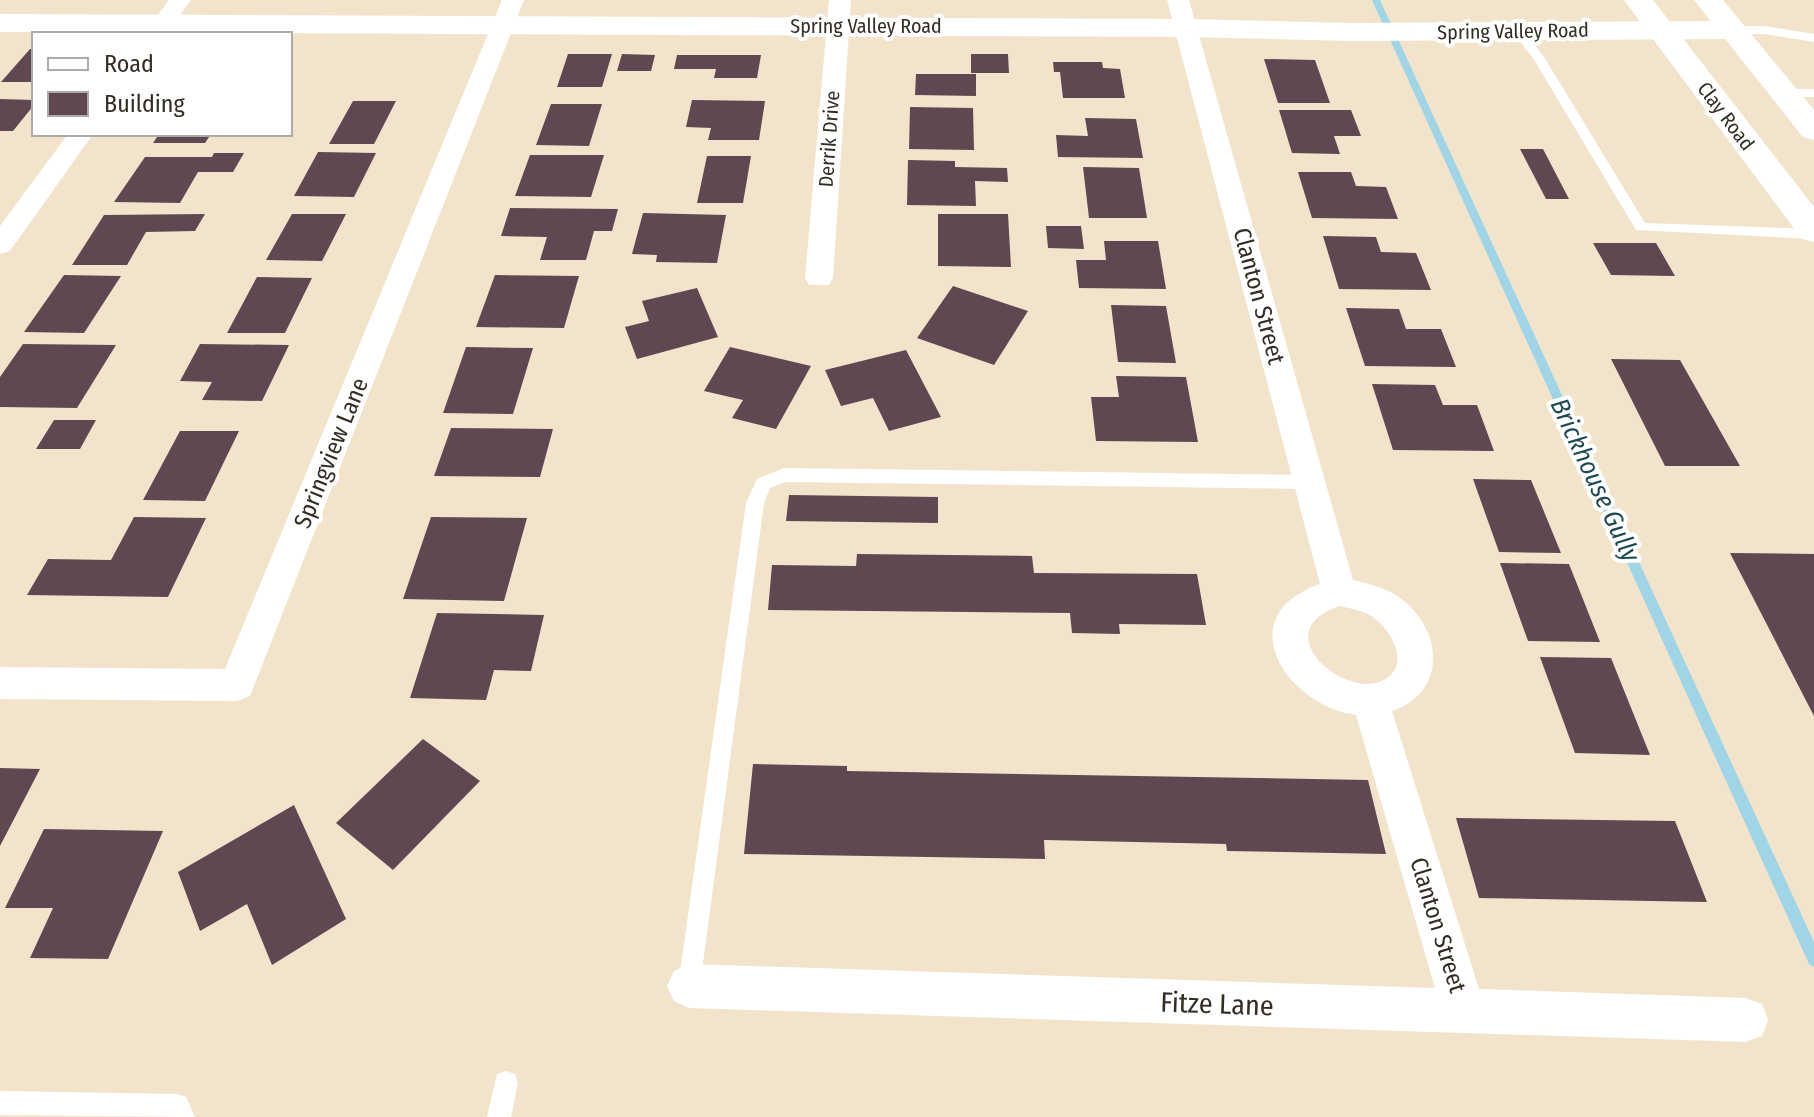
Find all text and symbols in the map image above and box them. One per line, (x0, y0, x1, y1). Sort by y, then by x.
street label: Spring Valley Road (790, 14, 942, 38)
street label: Spring Valley Road (1437, 18, 1589, 44)
legend (32, 32, 292, 136)
text: Road (104, 50, 154, 78)
street label: Clay Road (1692, 77, 1760, 155)
text: Building (104, 90, 186, 118)
street label: Derrik Drive (814, 90, 844, 188)
street label: Clanton Street (1227, 225, 1291, 367)
street label: Springview Lane (288, 374, 374, 532)
water label: Brickhouse Gully (1544, 393, 1647, 568)
street label: Clanton Street (1404, 854, 1472, 996)
street label: Fitze Lane (1160, 986, 1274, 1022)

